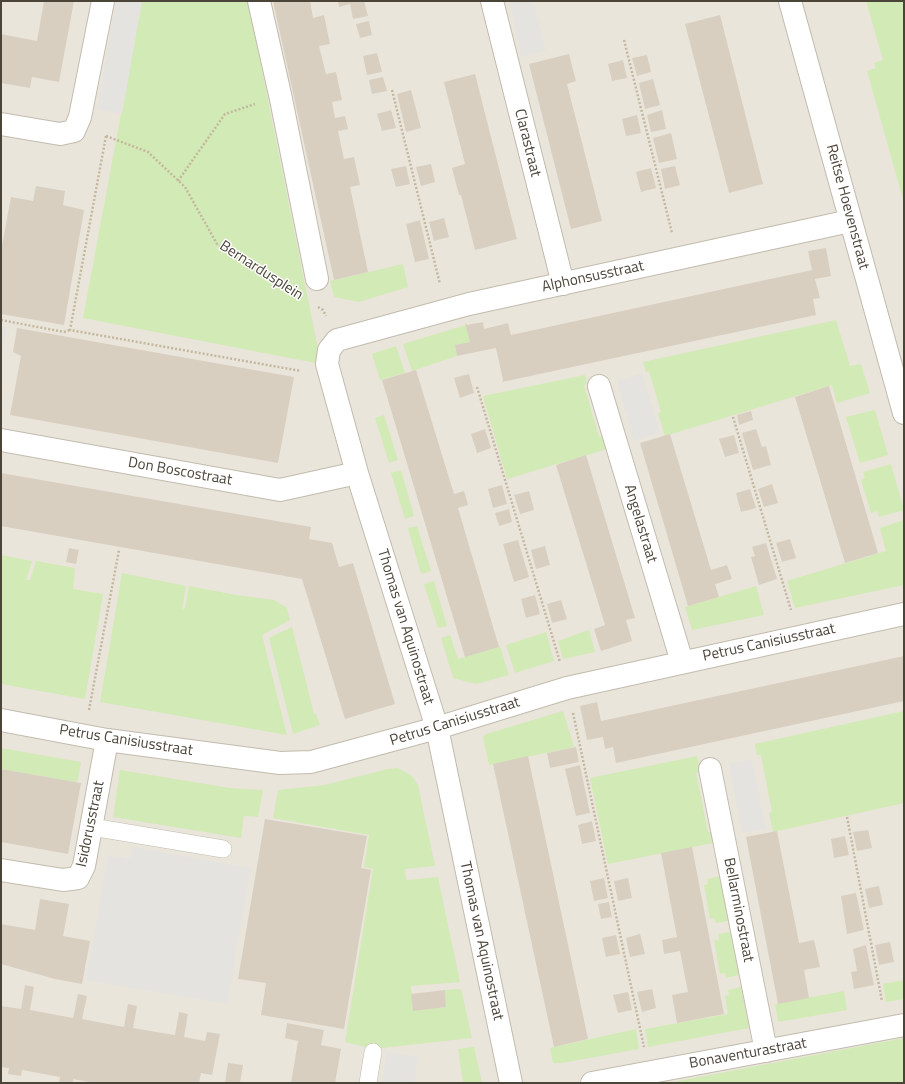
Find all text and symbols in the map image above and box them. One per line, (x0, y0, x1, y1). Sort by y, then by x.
street label: Clarastraat (510, 107, 544, 179)
street label: Reitse Hoevenstraat (822, 142, 872, 272)
street label: Bernardusplein (216, 237, 306, 305)
street label: Alphonsusstraat (540, 257, 646, 297)
street label: Don Boscostraat (127, 454, 233, 490)
street label: Angelastraat (620, 483, 660, 565)
street label: Thomas van Aquinostraat (373, 547, 437, 707)
street label: Petrus Canisiusstraat (701, 620, 837, 666)
street label: Petrus Canisiusstraat (388, 694, 522, 750)
street label: Petrus Canisiusstraat (58, 722, 194, 760)
street label: Isidorusstraat (73, 779, 109, 869)
street label: Bellarminostraat (719, 856, 757, 964)
street label: Thomas van Aquinostraat (455, 860, 507, 1022)
street label: Bonaventurastraat (688, 1035, 808, 1073)

